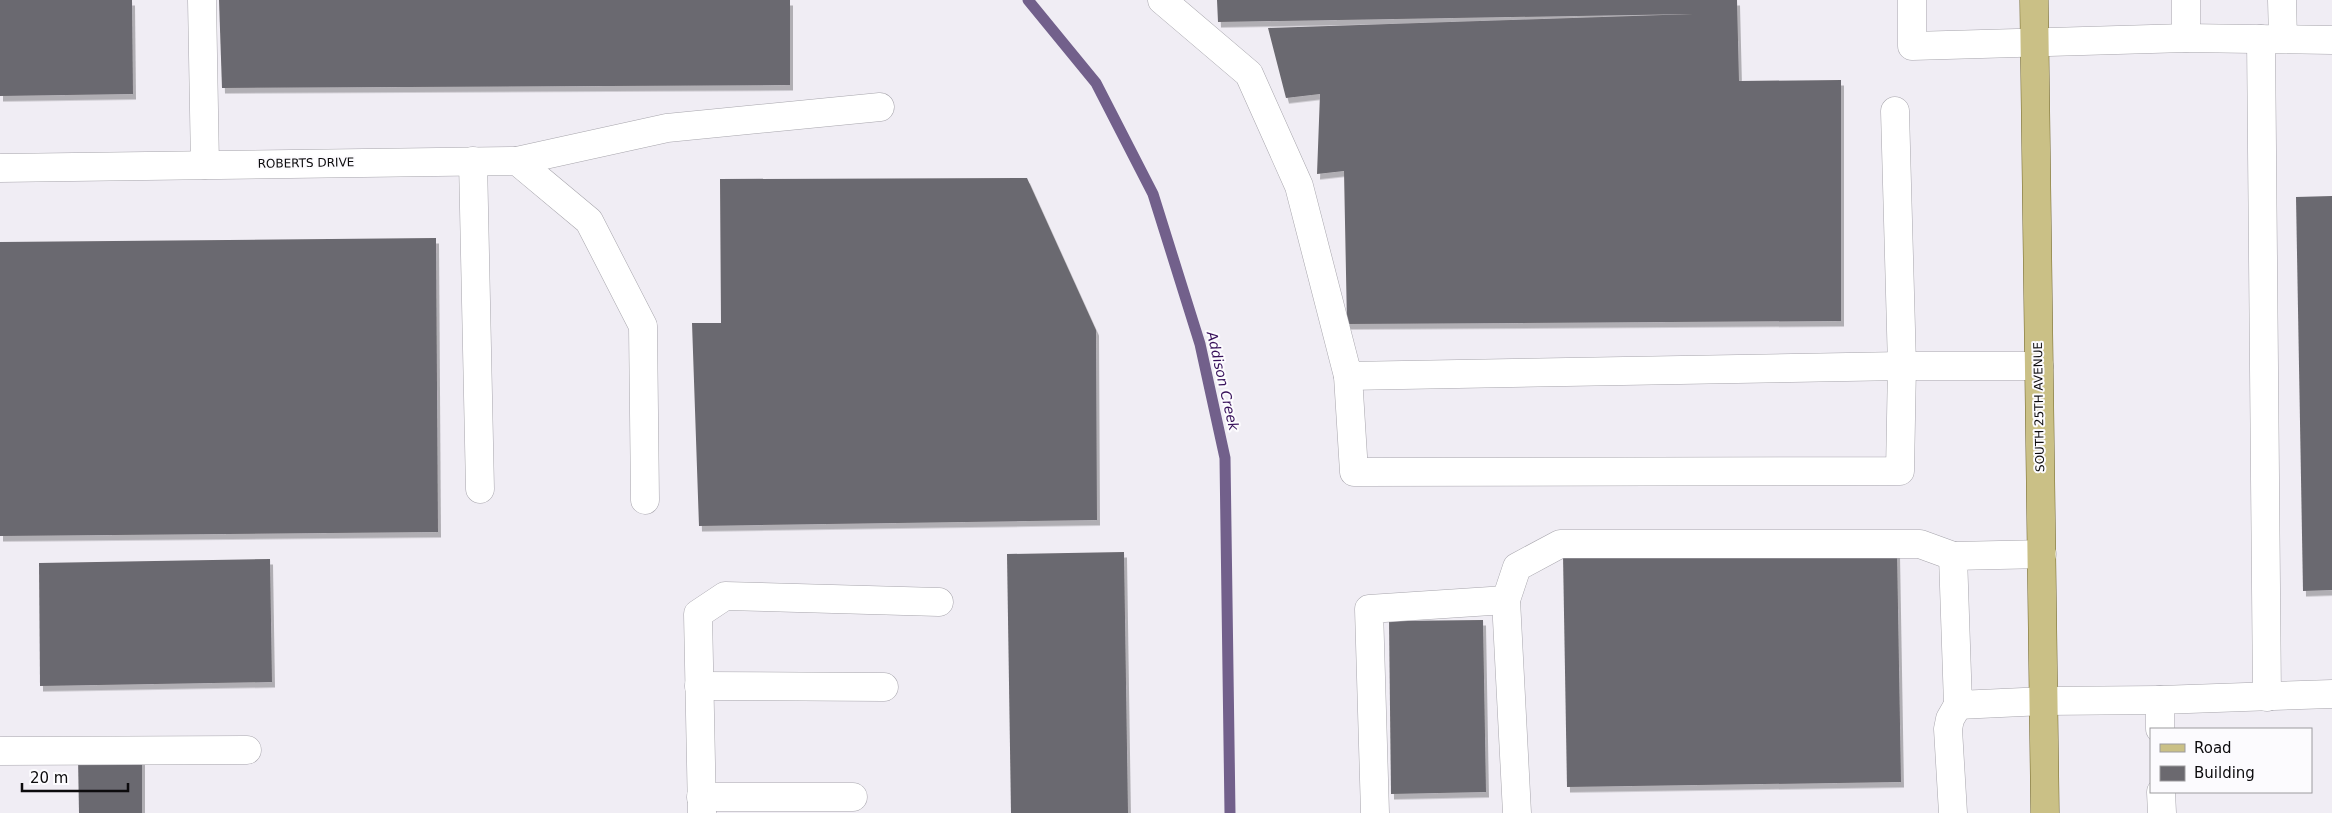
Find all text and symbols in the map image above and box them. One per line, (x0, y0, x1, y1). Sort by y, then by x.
street label: ROBERTS DRIVE (258, 155, 354, 171)
water label: Addison Creek (1204, 329, 1242, 433)
street label: SOUTH 25TH AVENUE (2031, 342, 2047, 472)
legend (2150, 728, 2312, 793)
text: Road (2194, 739, 2232, 757)
scale bar (22, 760, 129, 792)
text: Building (2194, 764, 2255, 782)
text: 20 m (30, 769, 68, 787)

